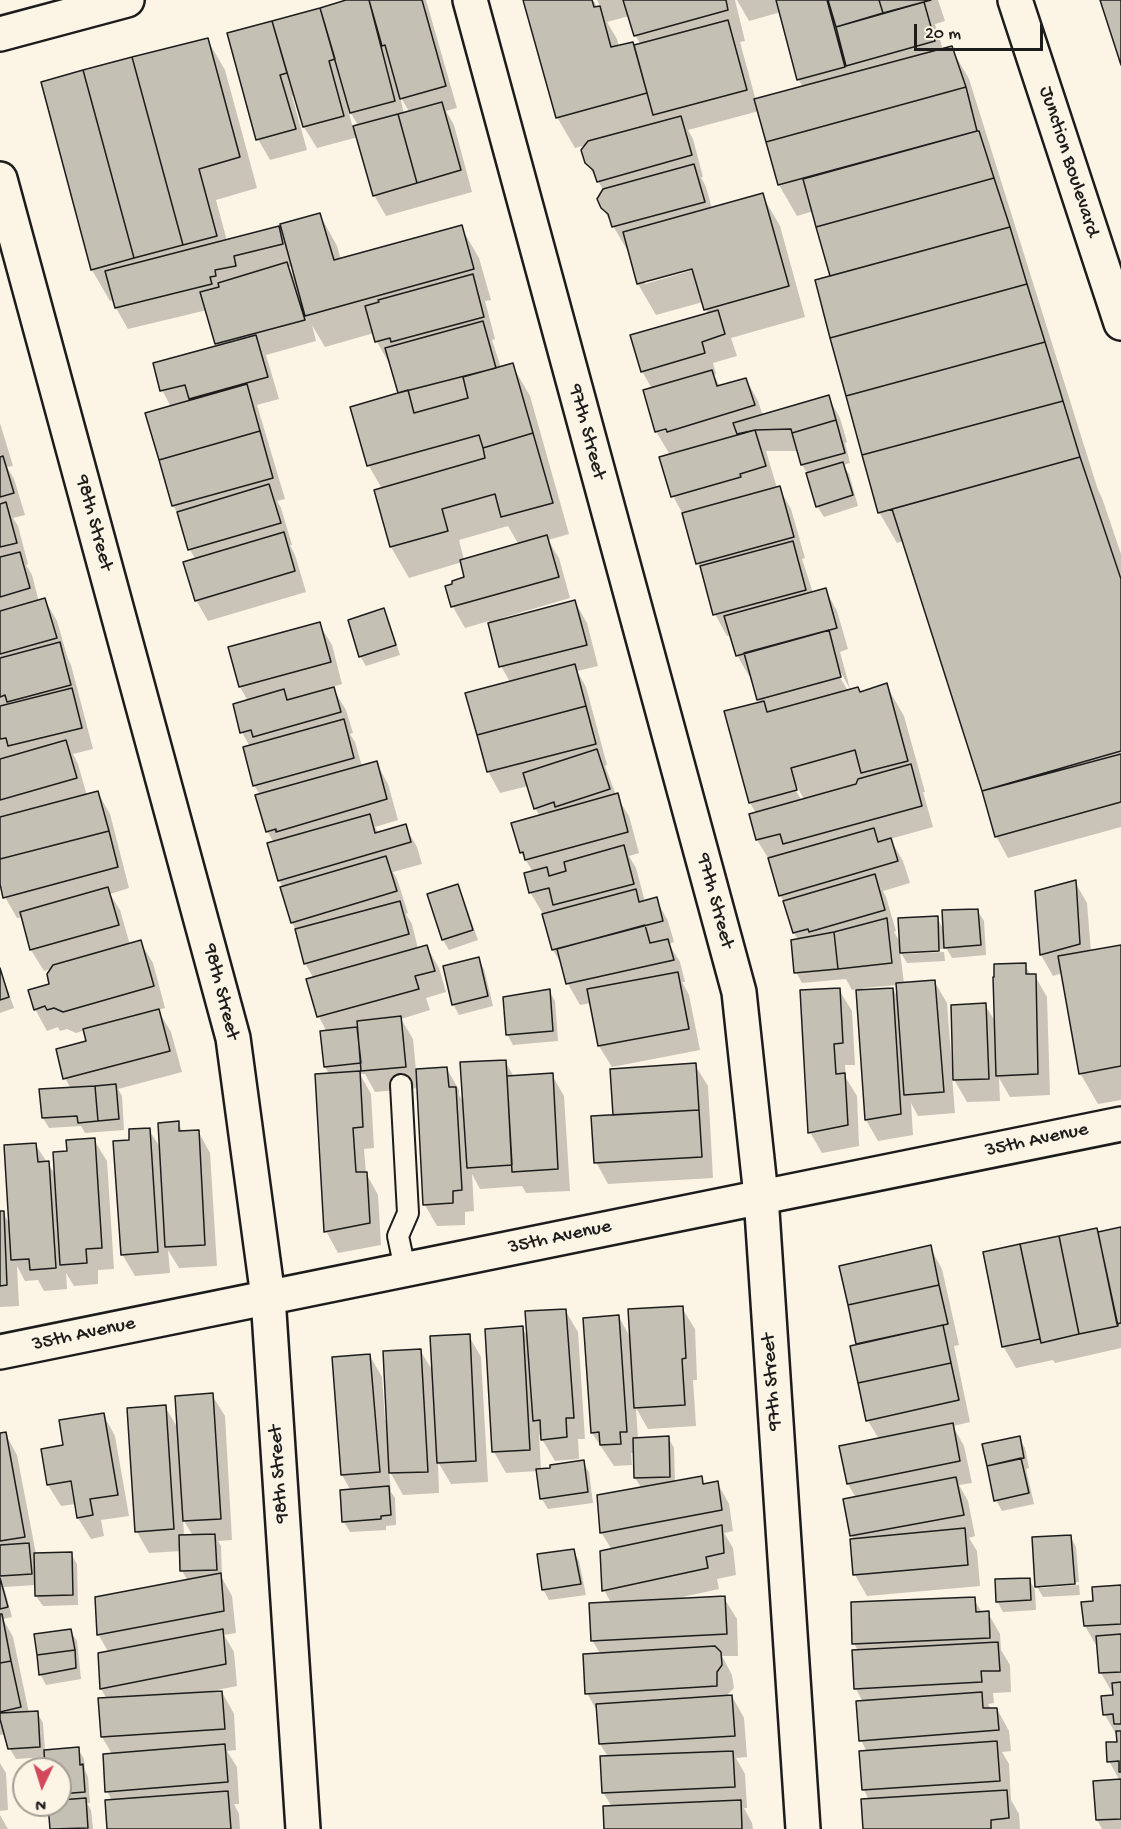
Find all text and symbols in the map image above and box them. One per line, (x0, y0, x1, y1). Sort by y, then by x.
scale bar (917, 12, 1046, 50)
text: 20 m (925, 24, 961, 45)
street label: Junction Boulevard (1032, 84, 1104, 240)
street label: 97th Street (562, 382, 610, 482)
street label: 98th Street (69, 473, 117, 573)
street label: 97th Street (690, 851, 738, 951)
street label: 98th Street (197, 942, 243, 1042)
street label: 35th Avenue (983, 1118, 1091, 1164)
street label: 35th Avenue (506, 1215, 614, 1261)
street label: 35th Avenue (30, 1312, 138, 1358)
street label: 97th Street (758, 1333, 788, 1431)
street label: 98th Street (265, 1424, 295, 1524)
north arrow (12, 1757, 72, 1817)
text: N (35, 1794, 47, 1813)

